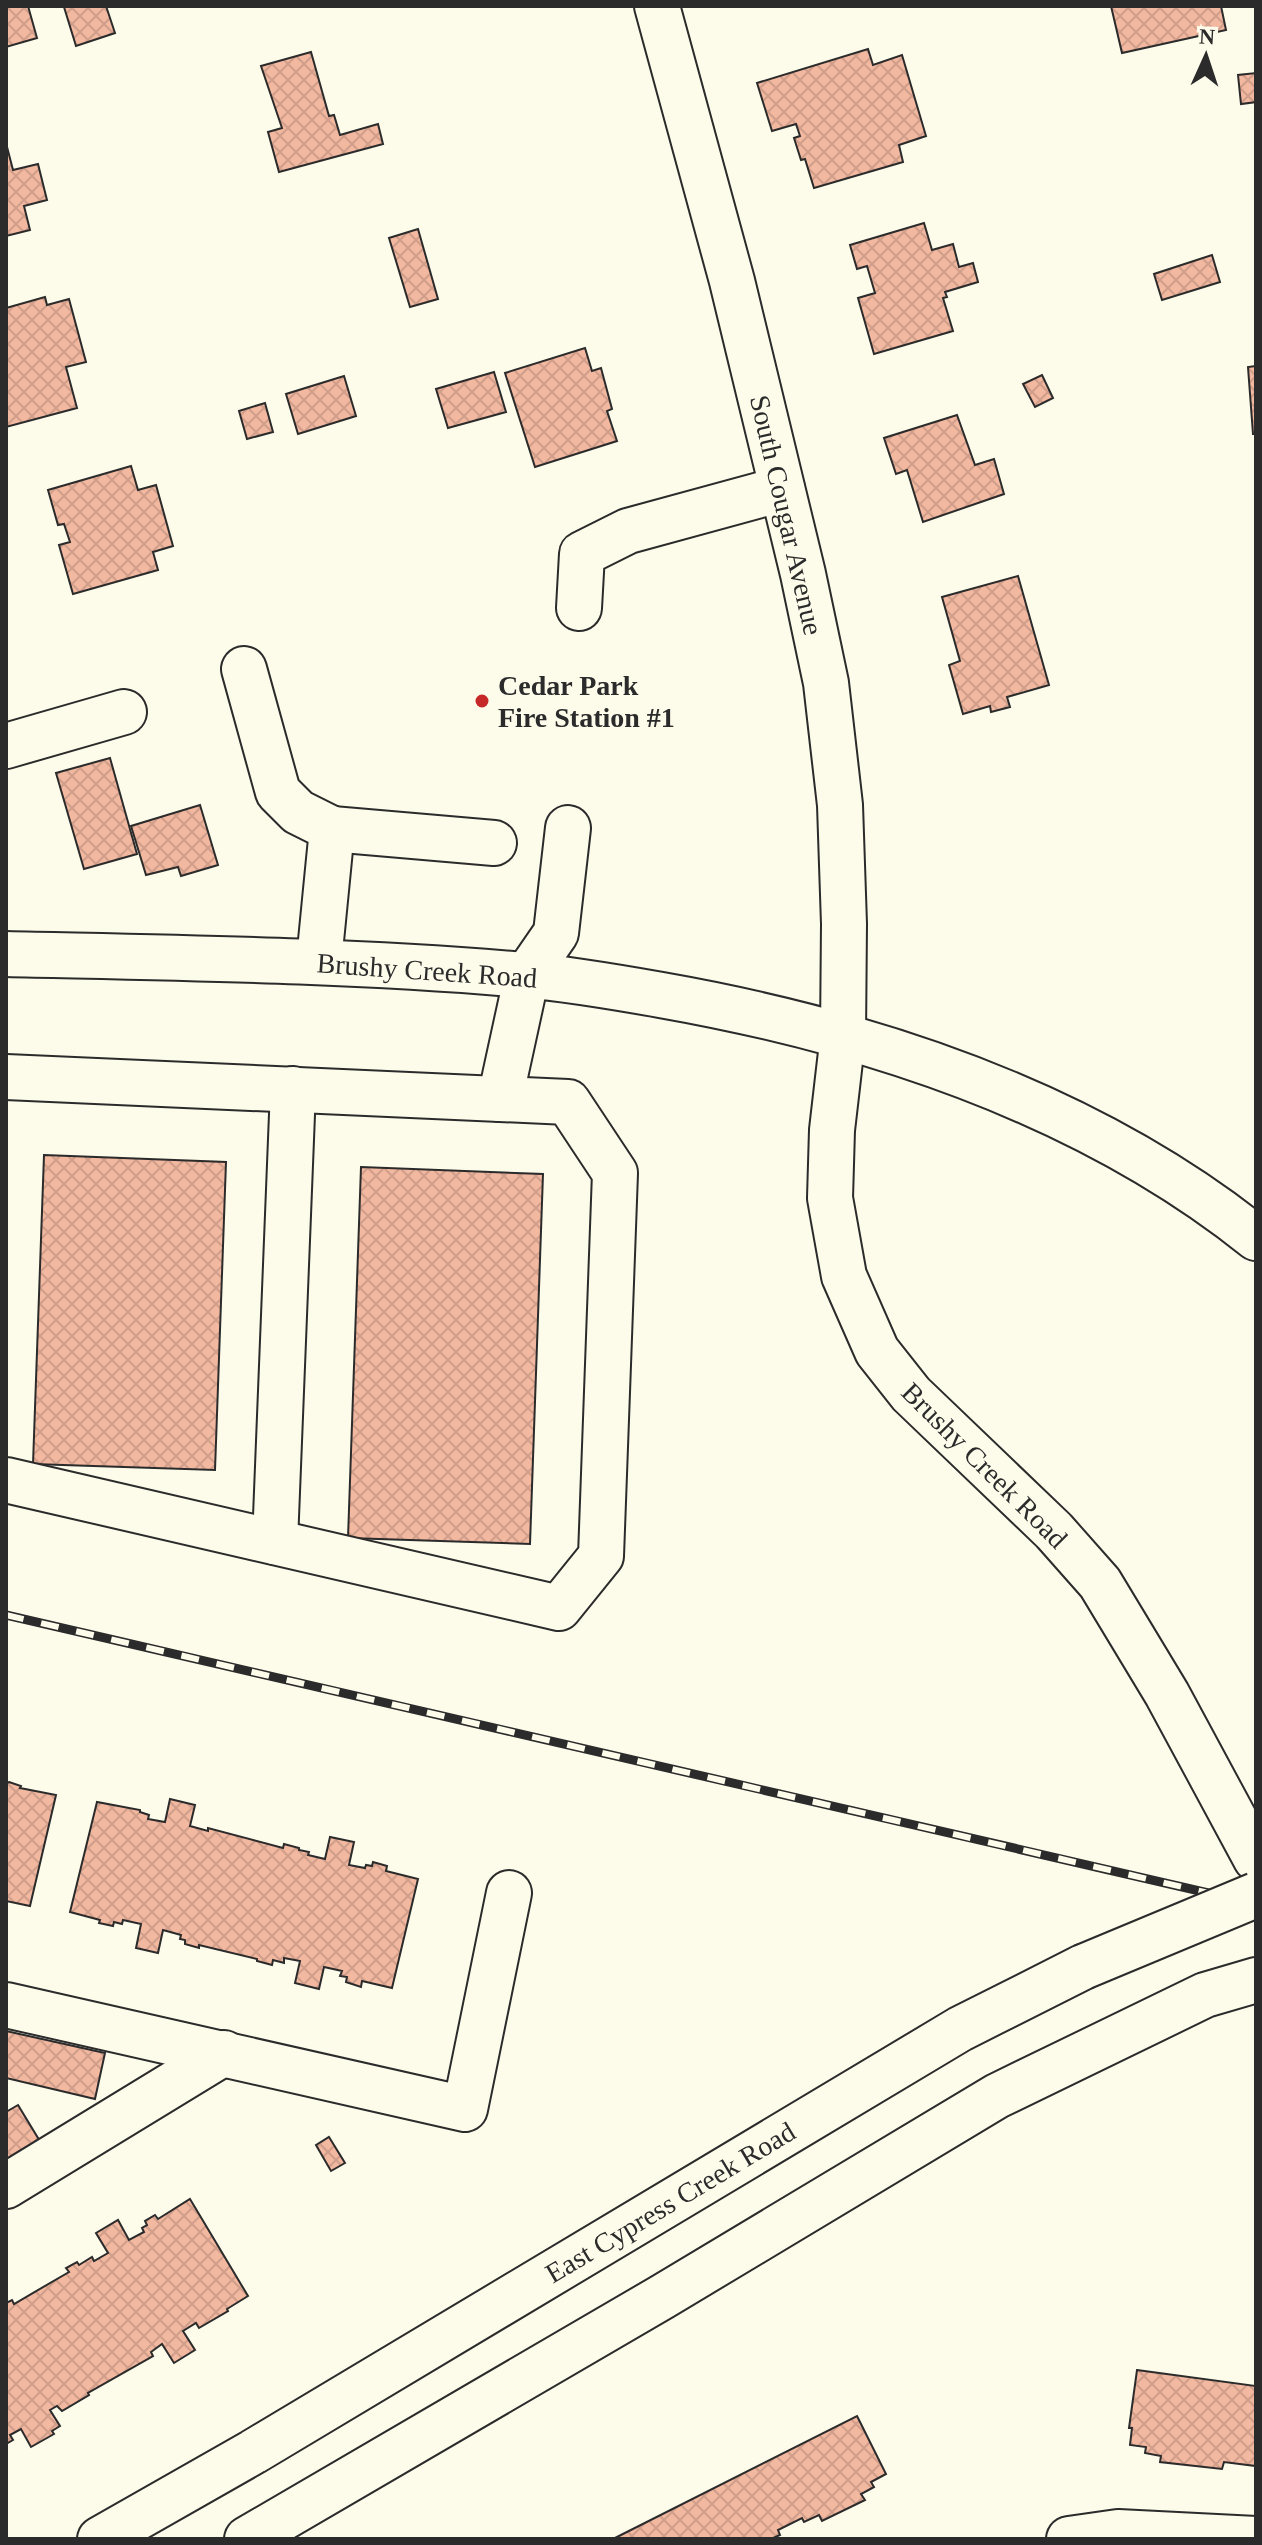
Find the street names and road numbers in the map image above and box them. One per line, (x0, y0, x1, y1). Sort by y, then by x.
street label: South Cougar Avenue (744, 392, 829, 638)
street label: Brushy Creek Road (316, 947, 538, 994)
street label: Brushy Creek Road (896, 1376, 1074, 1554)
street label: East Cypress Creek Road (540, 2116, 801, 2289)

